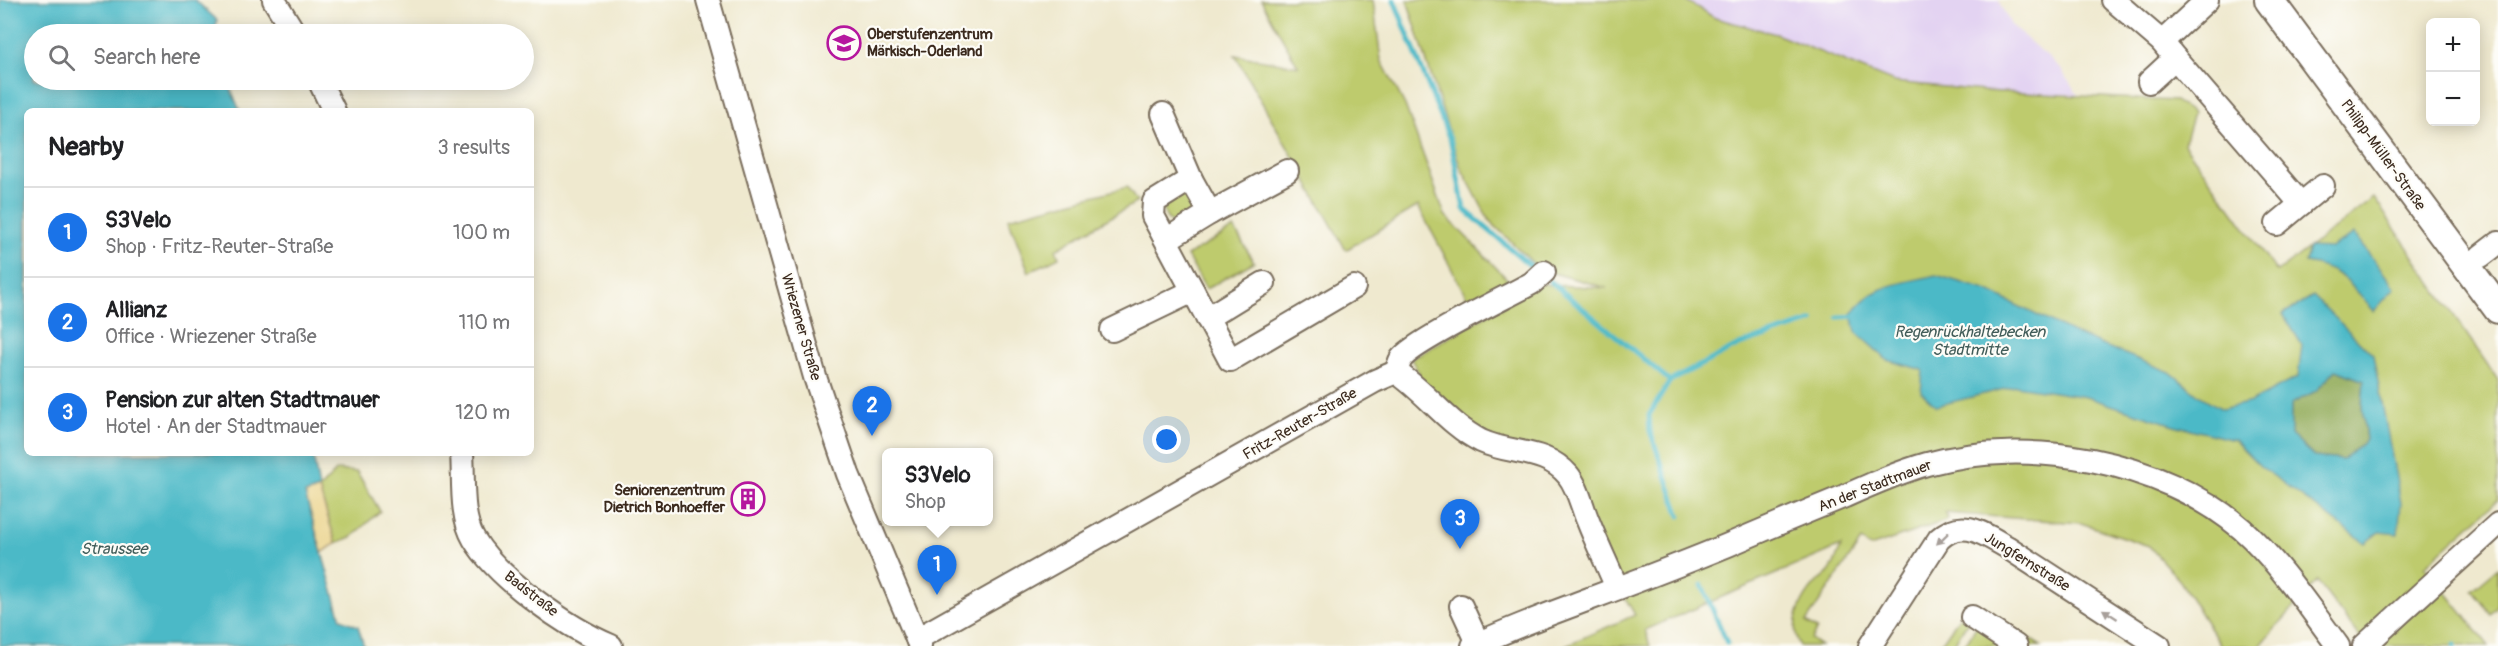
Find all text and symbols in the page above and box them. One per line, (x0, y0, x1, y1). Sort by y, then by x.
map controls (2426, 18, 2480, 126)
button: + (2426, 18, 2480, 72)
search box (24, 24, 534, 90)
school or university icon: Oberstufenzentrum Märkisch-Oderland (826, 25, 862, 61)
place label: Oberstufenzentrum Märkisch-Oderland (867, 25, 993, 61)
icon: search (45, 41, 78, 74)
text: Search here (93, 43, 200, 71)
button: − (2426, 72, 2480, 126)
street label: Philipp-Müller-Straße (2336, 96, 2430, 215)
text: Nearby (48, 131, 124, 163)
text: 3 results (438, 135, 510, 160)
text: S3Velo (105, 206, 171, 234)
text: 1 (64, 220, 71, 245)
text: 100 m (453, 220, 510, 245)
text: Shop · Fritz-Reuter-Straße (105, 234, 333, 259)
street label: Wriezener Straße (777, 271, 826, 383)
text: Allianz (105, 296, 167, 324)
text: 2 (62, 310, 73, 335)
text: 110 m (459, 310, 510, 335)
water label: Regenrückhaltebecken Stadtmitte (1895, 322, 2046, 360)
text: Office · Wriezener Straße (105, 324, 317, 349)
street label: Fritz-Reuter-Straße (1239, 383, 1361, 464)
text: Pension zur alten Stadtmauer (105, 386, 380, 414)
pin: 2 (852, 386, 892, 436)
text: 3 (62, 400, 73, 425)
text: 120 m (455, 400, 510, 425)
text: Hotel · An der Stadtmauer (105, 414, 327, 439)
your location (1152, 425, 1181, 454)
popup (882, 448, 993, 526)
street label: An der Stadtmauer (1815, 455, 1935, 516)
text: S3Velo (904, 461, 971, 489)
place label: Seniorenzentrum Dietrich Bonhoeffer (604, 481, 726, 517)
building icon: Seniorenzentrum Dietrich Bonhoeffer (730, 481, 766, 517)
text: Shop (904, 489, 946, 514)
pin: 3 (1440, 500, 1480, 549)
street label: Jungfernstraße (1981, 528, 2074, 596)
one-way arrow (1936, 531, 1951, 545)
water label: Straussee (81, 539, 149, 559)
pin: 1 (918, 546, 956, 595)
street label: Badstraße (500, 567, 562, 621)
one-way arrow (2102, 609, 2118, 620)

